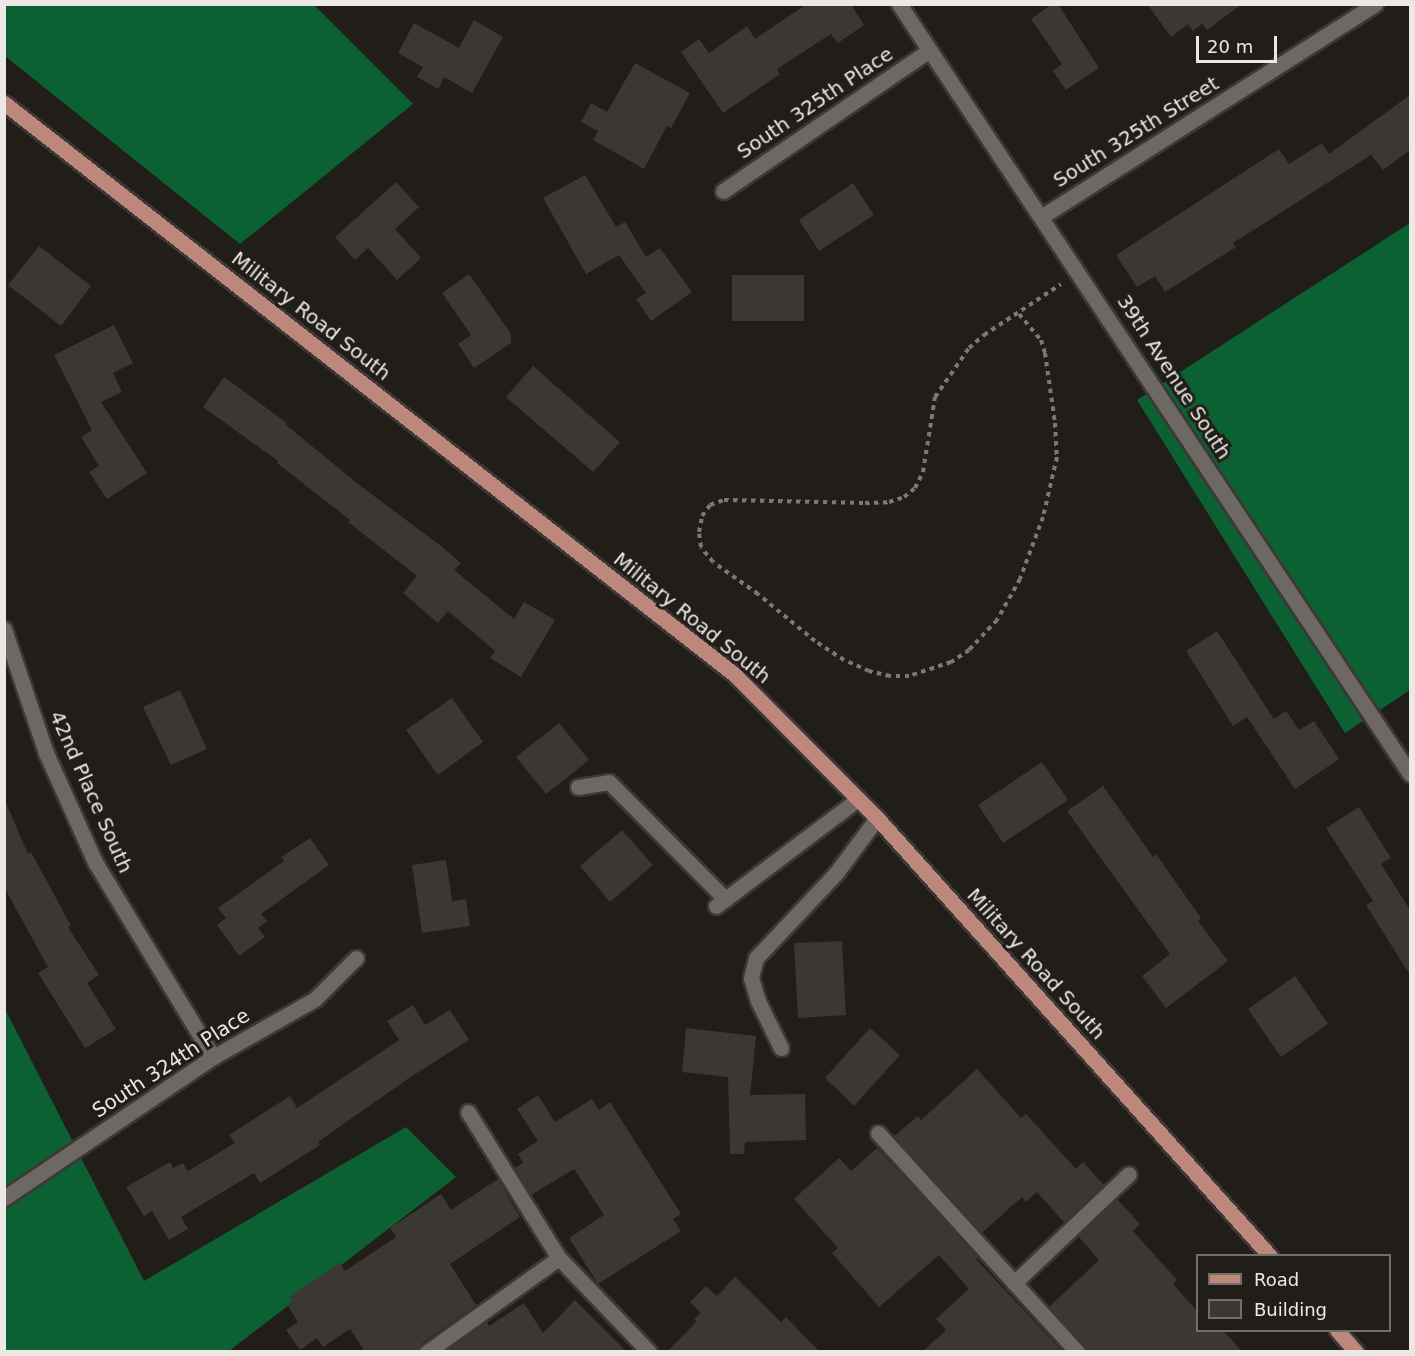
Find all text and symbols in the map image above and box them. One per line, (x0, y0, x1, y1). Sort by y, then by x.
scale bar (1199, 24, 1280, 62)
text: 20 m (1207, 36, 1253, 57)
street label: South 325th Place (733, 42, 897, 164)
street label: South 325th Street (1049, 71, 1223, 193)
street label: Military Road South (227, 246, 395, 386)
street label: 39th Avenue South (1112, 290, 1236, 464)
street label: Military Road South (609, 547, 775, 689)
street label: 42nd Place South (44, 707, 138, 877)
street label: Military Road South (962, 883, 1110, 1045)
street label: South 324th Place (88, 1003, 254, 1123)
legend (1196, 1254, 1391, 1332)
text: Road (1254, 1269, 1299, 1290)
text: Building (1254, 1299, 1327, 1320)

